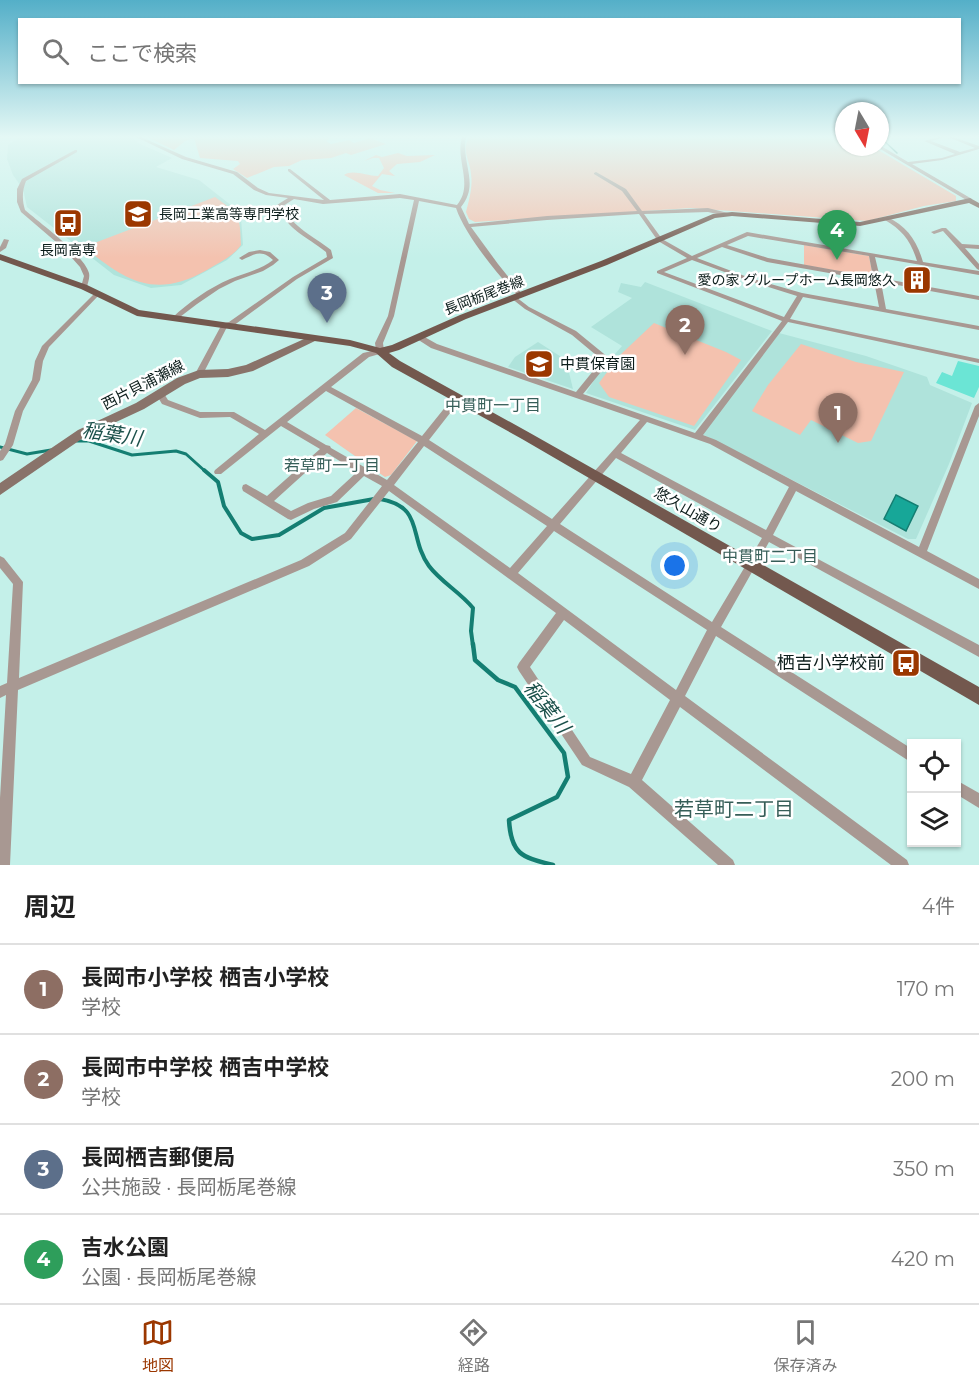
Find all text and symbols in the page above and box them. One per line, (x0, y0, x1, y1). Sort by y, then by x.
search box (18, 18, 961, 84)
icon: search (39, 35, 72, 68)
text: ここで検索 (87, 40, 197, 67)
north arrow (835, 102, 889, 156)
school or university icon: 長岡工業高等専門学校 (122, 198, 154, 230)
place label: 長岡工業高等専門学校 (159, 205, 299, 223)
bus stop icon: 長岡高専 (52, 207, 84, 239)
pin: 4 (818, 210, 856, 260)
place label: 長岡高専 (40, 241, 96, 259)
building icon: 愛の家 グループホーム長岡悠久 (901, 264, 933, 296)
place label: 愛の家 グループホーム長岡悠久 (698, 271, 896, 289)
street label: 長岡栃尾巻線 (442, 272, 526, 318)
pin: 3 (308, 274, 346, 323)
pin: 2 (666, 306, 704, 355)
school or university icon: 中貫保育園 (523, 348, 555, 380)
place label: 中貫保育園 (560, 354, 635, 373)
street label: 西片貝浦瀬線 (98, 356, 187, 413)
pin: 1 (818, 394, 858, 443)
district label: 中貫町一丁目 (445, 396, 541, 415)
water label: 稲葉川 (80, 417, 145, 451)
district label: 若草町一丁目 (284, 456, 380, 475)
street label: 悠久山通り (651, 483, 725, 537)
district label: 中貫町二丁目 (722, 547, 818, 566)
your location (660, 551, 689, 580)
bus stop icon: 栖吉小学校前 (890, 647, 922, 679)
place label: 栖吉小学校前 (777, 652, 885, 674)
water label: 稲葉川 (519, 676, 576, 740)
map controls (907, 739, 961, 847)
button: locate (907, 739, 961, 793)
button: layers (907, 793, 961, 847)
district label: 若草町二丁目 (674, 797, 794, 821)
text: 周辺 (24, 891, 76, 923)
text: 4件 (922, 894, 955, 918)
text: 長岡市小学校 栖吉小学校 (81, 964, 329, 991)
text: 1 (40, 977, 47, 1001)
text: 170 m (897, 977, 955, 1001)
text: 学校 (81, 995, 121, 1019)
text: 長岡市中学校 栖吉中学校 (81, 1054, 329, 1081)
text: 2 (38, 1067, 49, 1091)
text: 200 m (891, 1067, 955, 1091)
text: 学校 (81, 1085, 121, 1109)
text: 長岡栖吉郵便局 (81, 1144, 235, 1171)
text: 3 (38, 1157, 49, 1181)
text: 350 m (893, 1157, 955, 1181)
text: 公共施設 · 長岡栃尾巻線 (81, 1175, 297, 1199)
text: 吉水公園 (81, 1234, 169, 1261)
text: 4 (37, 1247, 50, 1271)
text: 420 m (891, 1247, 955, 1271)
text: 公園 · 長岡栃尾巻線 (81, 1265, 257, 1289)
tab: 地図 (141, 1316, 174, 1376)
tab: 経路 (457, 1316, 490, 1376)
tab: 保存済み (773, 1316, 837, 1376)

